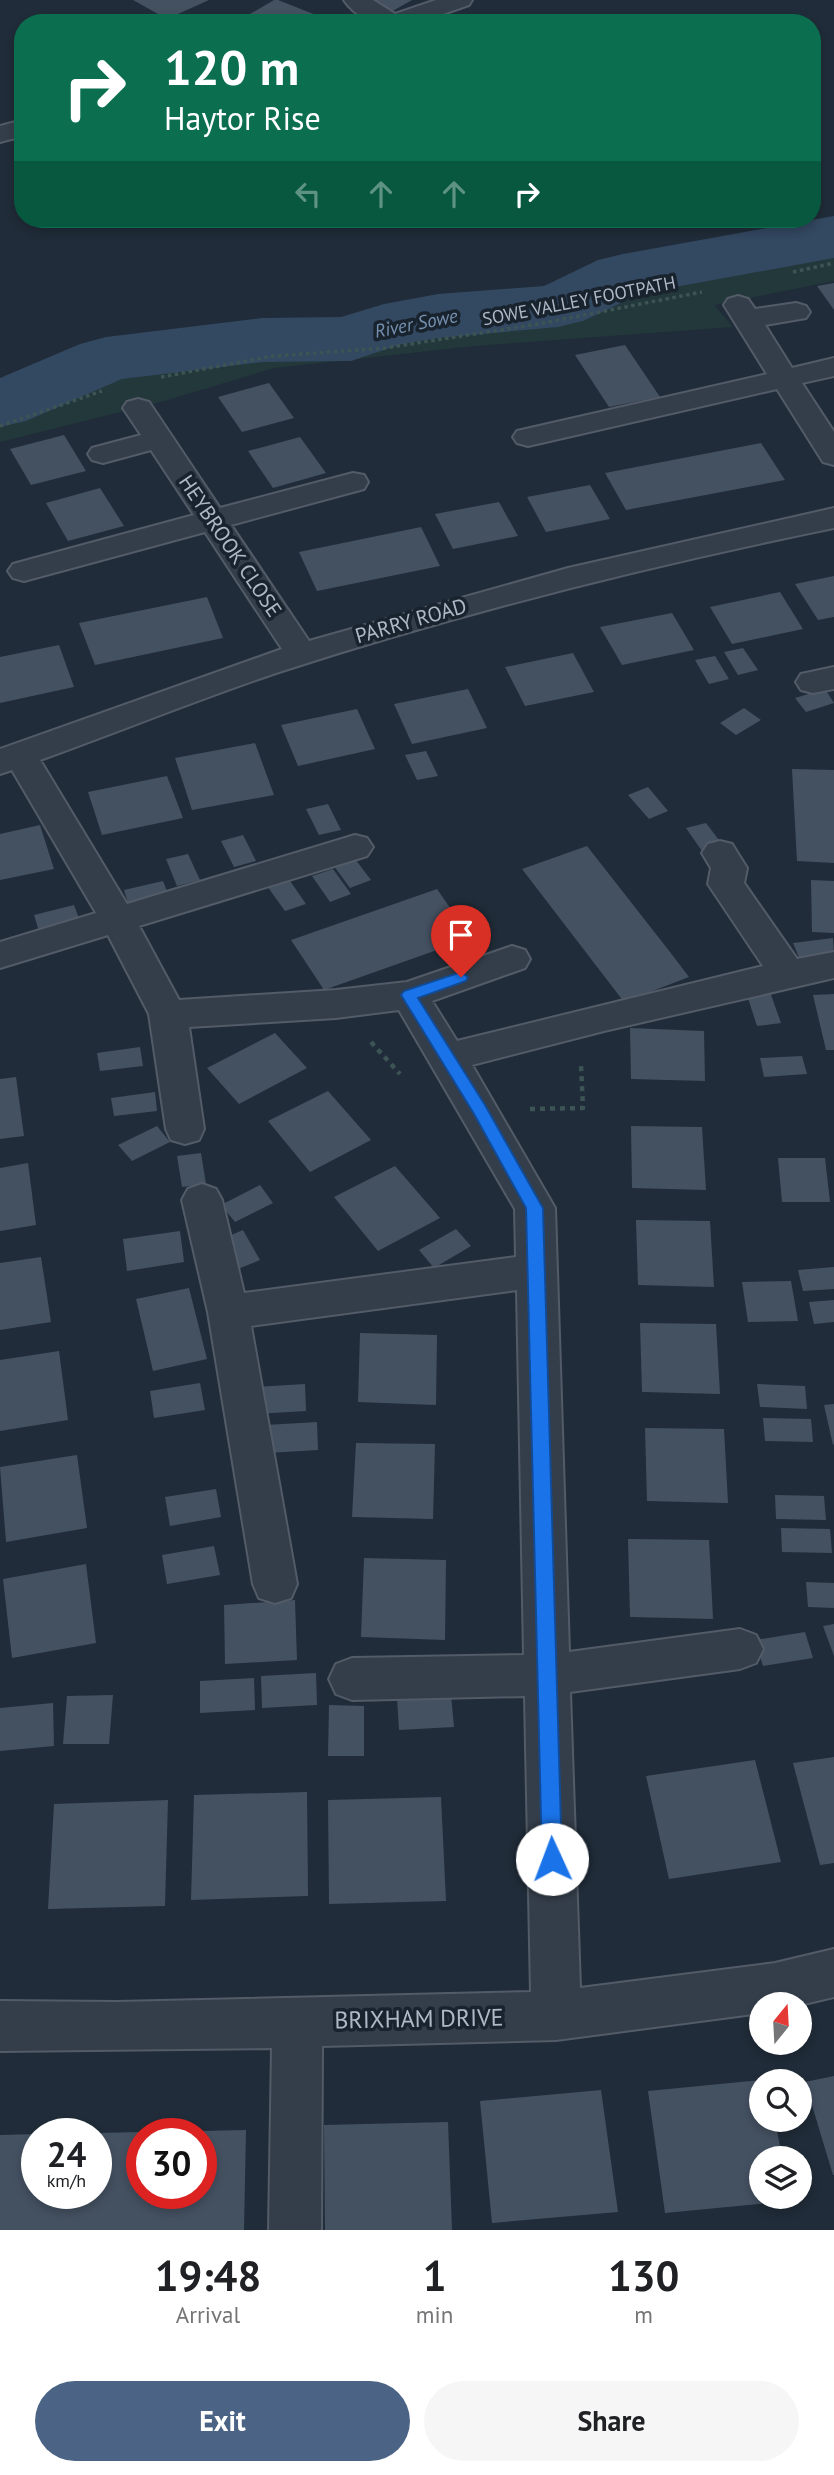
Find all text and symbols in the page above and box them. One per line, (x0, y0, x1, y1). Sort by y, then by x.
text: 120 m (164, 35, 299, 99)
icon: right (49, 42, 140, 133)
text: Haytor Rise (164, 97, 321, 139)
icon: left (289, 175, 327, 213)
icon: ahead (362, 175, 400, 213)
icon: ahead (435, 175, 473, 213)
icon: right (508, 175, 546, 213)
street label: SOWE VALLEY FOOTPATH (480, 270, 677, 331)
water label: River Sowe (372, 303, 460, 343)
street label: HEYBROOK CLOSE (173, 469, 288, 622)
street label: PARRY ROAD (352, 592, 470, 649)
pin (431, 905, 491, 977)
icon: arrive (442, 916, 480, 954)
position arrow (515, 1822, 589, 1896)
north arrow (749, 1992, 812, 2054)
map controls (749, 1992, 812, 2209)
street label: BRIXHAM DRIVE (334, 2002, 504, 2035)
button: search (749, 2069, 812, 2132)
speed limit sign: 30 (126, 2118, 217, 2209)
text: 24 (47, 2131, 86, 2177)
button: layers (749, 2146, 812, 2209)
text: km/h (47, 2169, 86, 2192)
text: 19:48 (155, 2248, 261, 2303)
text: 1 (423, 2248, 446, 2303)
text: 130 (608, 2248, 679, 2303)
text: Arrival (176, 2300, 240, 2329)
text: min (416, 2300, 453, 2329)
text: m (634, 2300, 653, 2329)
button: Exit (35, 2381, 410, 2461)
button: Share (424, 2381, 799, 2461)

